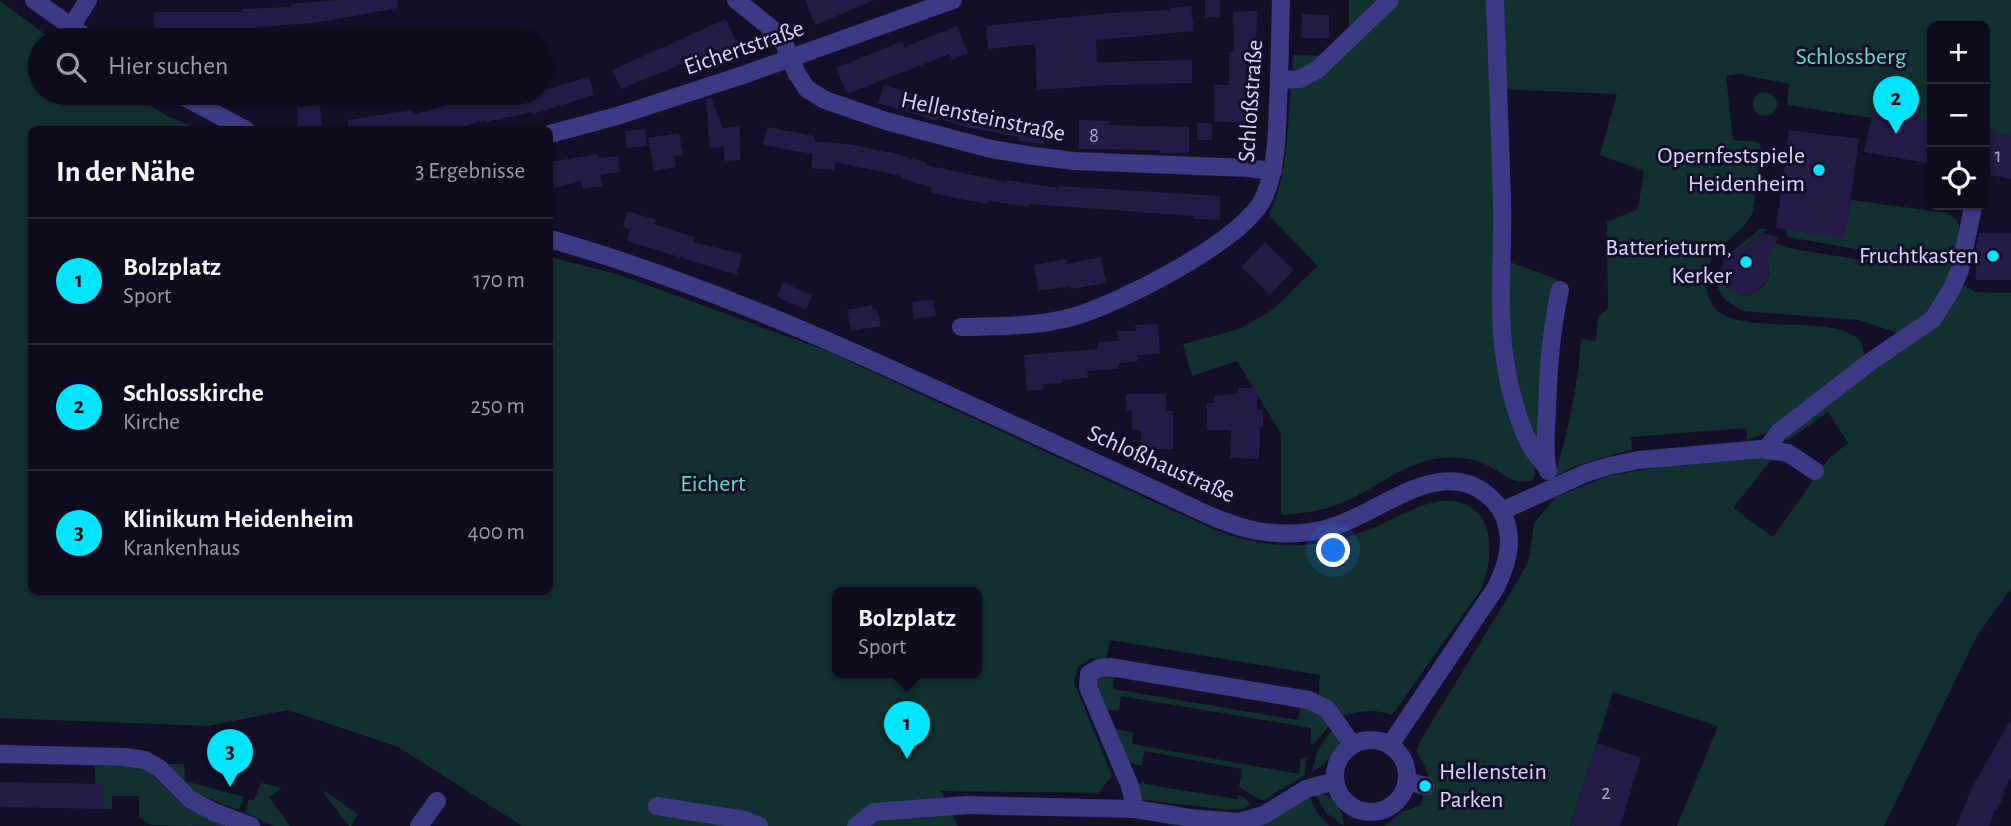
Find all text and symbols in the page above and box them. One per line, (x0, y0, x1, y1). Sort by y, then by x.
street label: Eichertstraße (681, 16, 807, 80)
map controls (1927, 21, 1990, 210)
button: + (1927, 21, 1990, 84)
search box (28, 28, 553, 105)
street label: Schloßstraße (1235, 39, 1267, 163)
park label: Schlossberg (1796, 45, 1907, 69)
icon: search (52, 48, 90, 86)
text: Hier suchen (108, 53, 229, 79)
pin: 2 (1873, 76, 1919, 134)
button: − (1927, 84, 1990, 147)
street label: Hellensteinstraße (899, 88, 1067, 146)
house number: 8 (1089, 125, 1099, 146)
place label: Opernfestspiele Heidenheim (1657, 144, 1805, 196)
house number: 1 (1994, 145, 2002, 166)
button: locate (1927, 147, 1990, 210)
text: In der Nähe (56, 157, 195, 187)
text: 3 Ergebnisse (415, 160, 525, 183)
marker: Opernfestspiele Heidenheim (1811, 162, 1827, 178)
place label: Batterieturm, Kerker (1605, 236, 1732, 288)
place label: Fruchtkasten (1859, 244, 1979, 268)
marker: Fruchtkasten (1985, 248, 2001, 264)
text: Bolzplatz (123, 254, 221, 280)
marker: Batterieturm, Kerker (1738, 254, 1754, 270)
text: 1 (75, 269, 83, 292)
text: 170 m (473, 269, 525, 292)
text: Sport (123, 285, 171, 308)
text: Schlosskirche (123, 380, 264, 406)
text: 2 (74, 395, 84, 418)
text: 250 m (471, 395, 525, 418)
text: Kirche (123, 411, 180, 434)
street label: Schloßhaustraße (1084, 421, 1238, 507)
park label: Eichert (680, 472, 746, 496)
text: Klinikum Heidenheim (123, 506, 354, 532)
text: 3 (74, 521, 84, 544)
text: 400 m (467, 521, 525, 544)
your location (1316, 533, 1350, 567)
text: Krankenhaus (123, 537, 240, 560)
popup (832, 587, 982, 678)
text: Bolzplatz (858, 605, 956, 631)
text: Sport (858, 636, 906, 659)
pin: 1 (884, 701, 930, 759)
pin: 3 (207, 729, 253, 787)
place label: Hellenstein Parken (1439, 760, 1547, 812)
marker: Hellenstein Parken (1417, 778, 1433, 794)
house number: 2 (1601, 782, 1611, 803)

